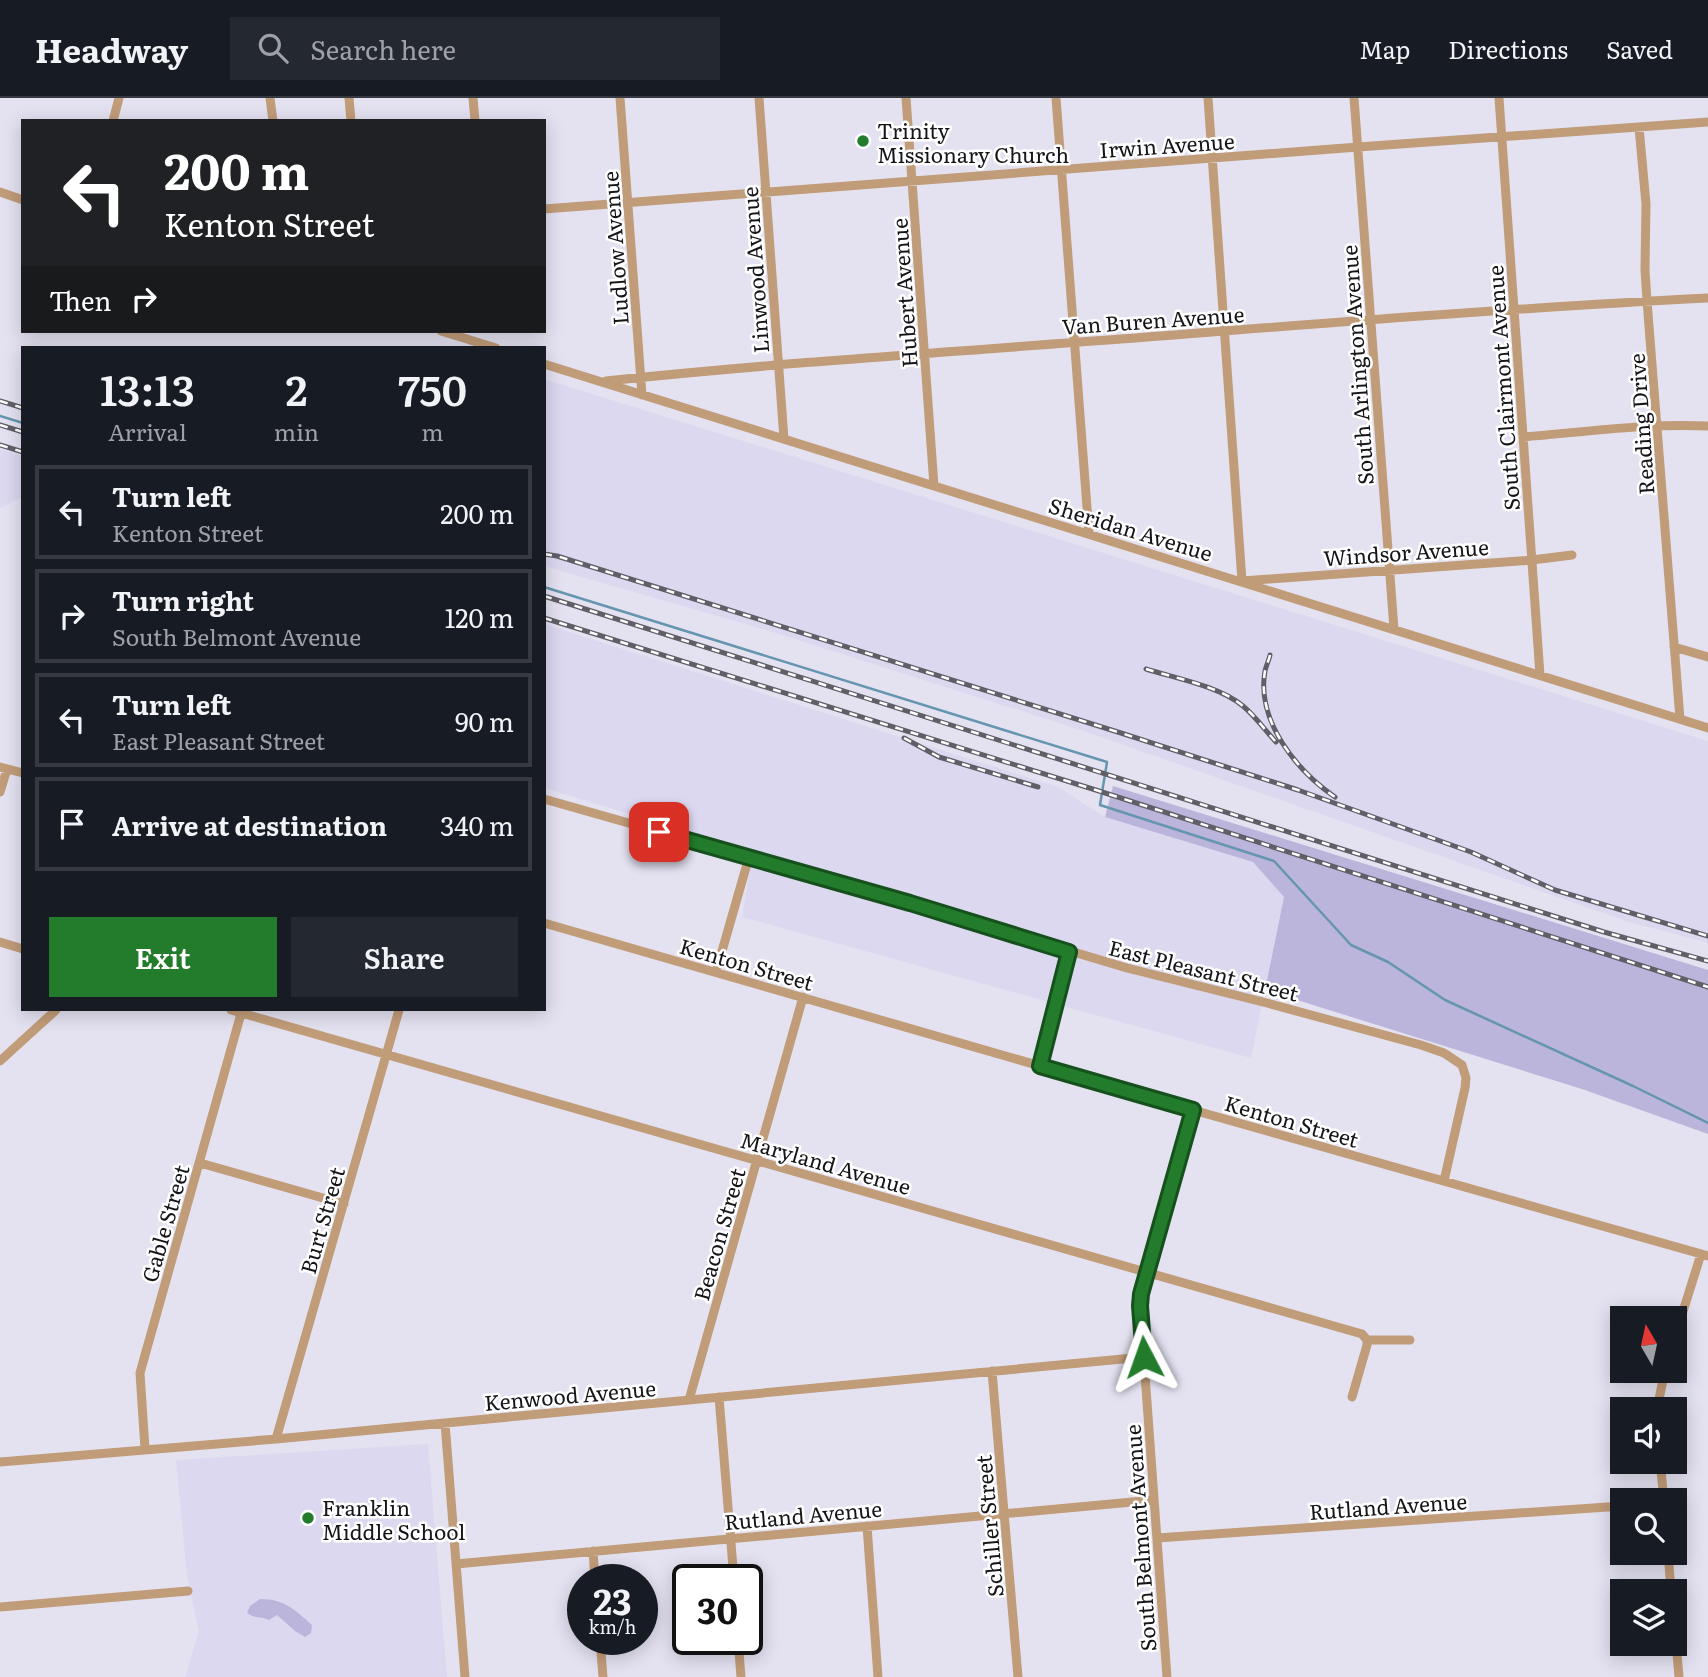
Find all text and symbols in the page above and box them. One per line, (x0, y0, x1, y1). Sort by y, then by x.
search box (230, 17, 720, 80)
text: Headway (35, 24, 188, 73)
icon: search (254, 29, 292, 67)
text: Search here (310, 29, 456, 68)
text: Map (1359, 31, 1410, 66)
text: Directions (1448, 31, 1568, 66)
text: Saved (1606, 31, 1673, 66)
place label: Trinity Missionary Church (877, 114, 1069, 169)
street label: Irwin Avenue (1098, 124, 1236, 164)
text: 200 m (164, 132, 309, 205)
marker: Trinity Missionary Church (855, 133, 871, 149)
icon: left (49, 147, 140, 238)
street label: Ludlow Avenue (593, 170, 635, 326)
street label: Linwood Avenue (733, 186, 775, 354)
text: Kenton Street (164, 199, 374, 247)
street label: Hubert Avenue (882, 217, 924, 369)
street label: South Arlington Avenue (1332, 244, 1380, 486)
street label: South Clairmont Avenue (1478, 264, 1526, 512)
text: Then (49, 280, 111, 319)
icon: right (125, 280, 163, 318)
street label: Van Buren Avenue (1061, 297, 1245, 341)
street label: Reading Drive (1620, 352, 1660, 496)
text: 13:13 (100, 357, 195, 419)
text: 2 (285, 357, 307, 419)
text: 750 (398, 357, 467, 419)
text: Arrival (108, 414, 187, 448)
text: min (274, 414, 319, 448)
text: m (421, 414, 444, 448)
text: Turn left (112, 476, 231, 515)
street label: Sheridan Avenue (1045, 488, 1217, 568)
icon: left (53, 493, 91, 531)
text: 200 m (440, 493, 514, 532)
text: Kenton Street (112, 515, 263, 549)
street label: Windsor Avenue (1322, 530, 1490, 572)
text: Turn right (112, 580, 254, 619)
icon: right (53, 597, 91, 635)
text: 120 m (445, 597, 514, 636)
text: South Belmont Avenue (112, 619, 361, 653)
text: Turn left (112, 684, 231, 723)
icon: left (53, 701, 91, 739)
text: 90 m (455, 701, 514, 740)
text: East Pleasant Street (112, 723, 325, 757)
pin (629, 802, 689, 862)
icon: arrive (53, 805, 91, 843)
text: Arrive at destination (112, 805, 387, 844)
text: 340 m (440, 805, 514, 844)
icon: arrive (640, 813, 678, 851)
button: Exit (49, 917, 277, 997)
button: Share (291, 917, 518, 997)
street label: Kenton Street (676, 929, 818, 997)
street label: East Pleasant Street (1106, 930, 1303, 1008)
street label: Kenton Street (1221, 1086, 1363, 1154)
street label: Maryland Avenue (737, 1123, 915, 1201)
street label: Gable Street (132, 1160, 196, 1285)
street label: Burt Street (291, 1162, 351, 1277)
street label: Beacon Street (684, 1164, 752, 1304)
north arrow (1610, 1306, 1687, 1382)
map controls (1610, 1306, 1687, 1656)
position arrow (1107, 1320, 1181, 1394)
street label: Kenwood Avenue (483, 1371, 657, 1417)
button: sound (1610, 1397, 1687, 1474)
street label: South Belmont Avenue (1116, 1423, 1162, 1653)
street label: Schiller Street (966, 1453, 1010, 1598)
street label: Rutland Avenue (1308, 1484, 1468, 1526)
button: search (1610, 1488, 1687, 1565)
place label: Franklin Middle School (322, 1491, 465, 1546)
street label: Rutland Avenue (723, 1492, 883, 1536)
marker: Franklin Middle School (300, 1510, 316, 1526)
speed limit sign: 30 (672, 1564, 763, 1655)
text: 23 (593, 1574, 632, 1626)
button: layers (1610, 1579, 1687, 1656)
text: km/h (589, 1613, 636, 1640)

